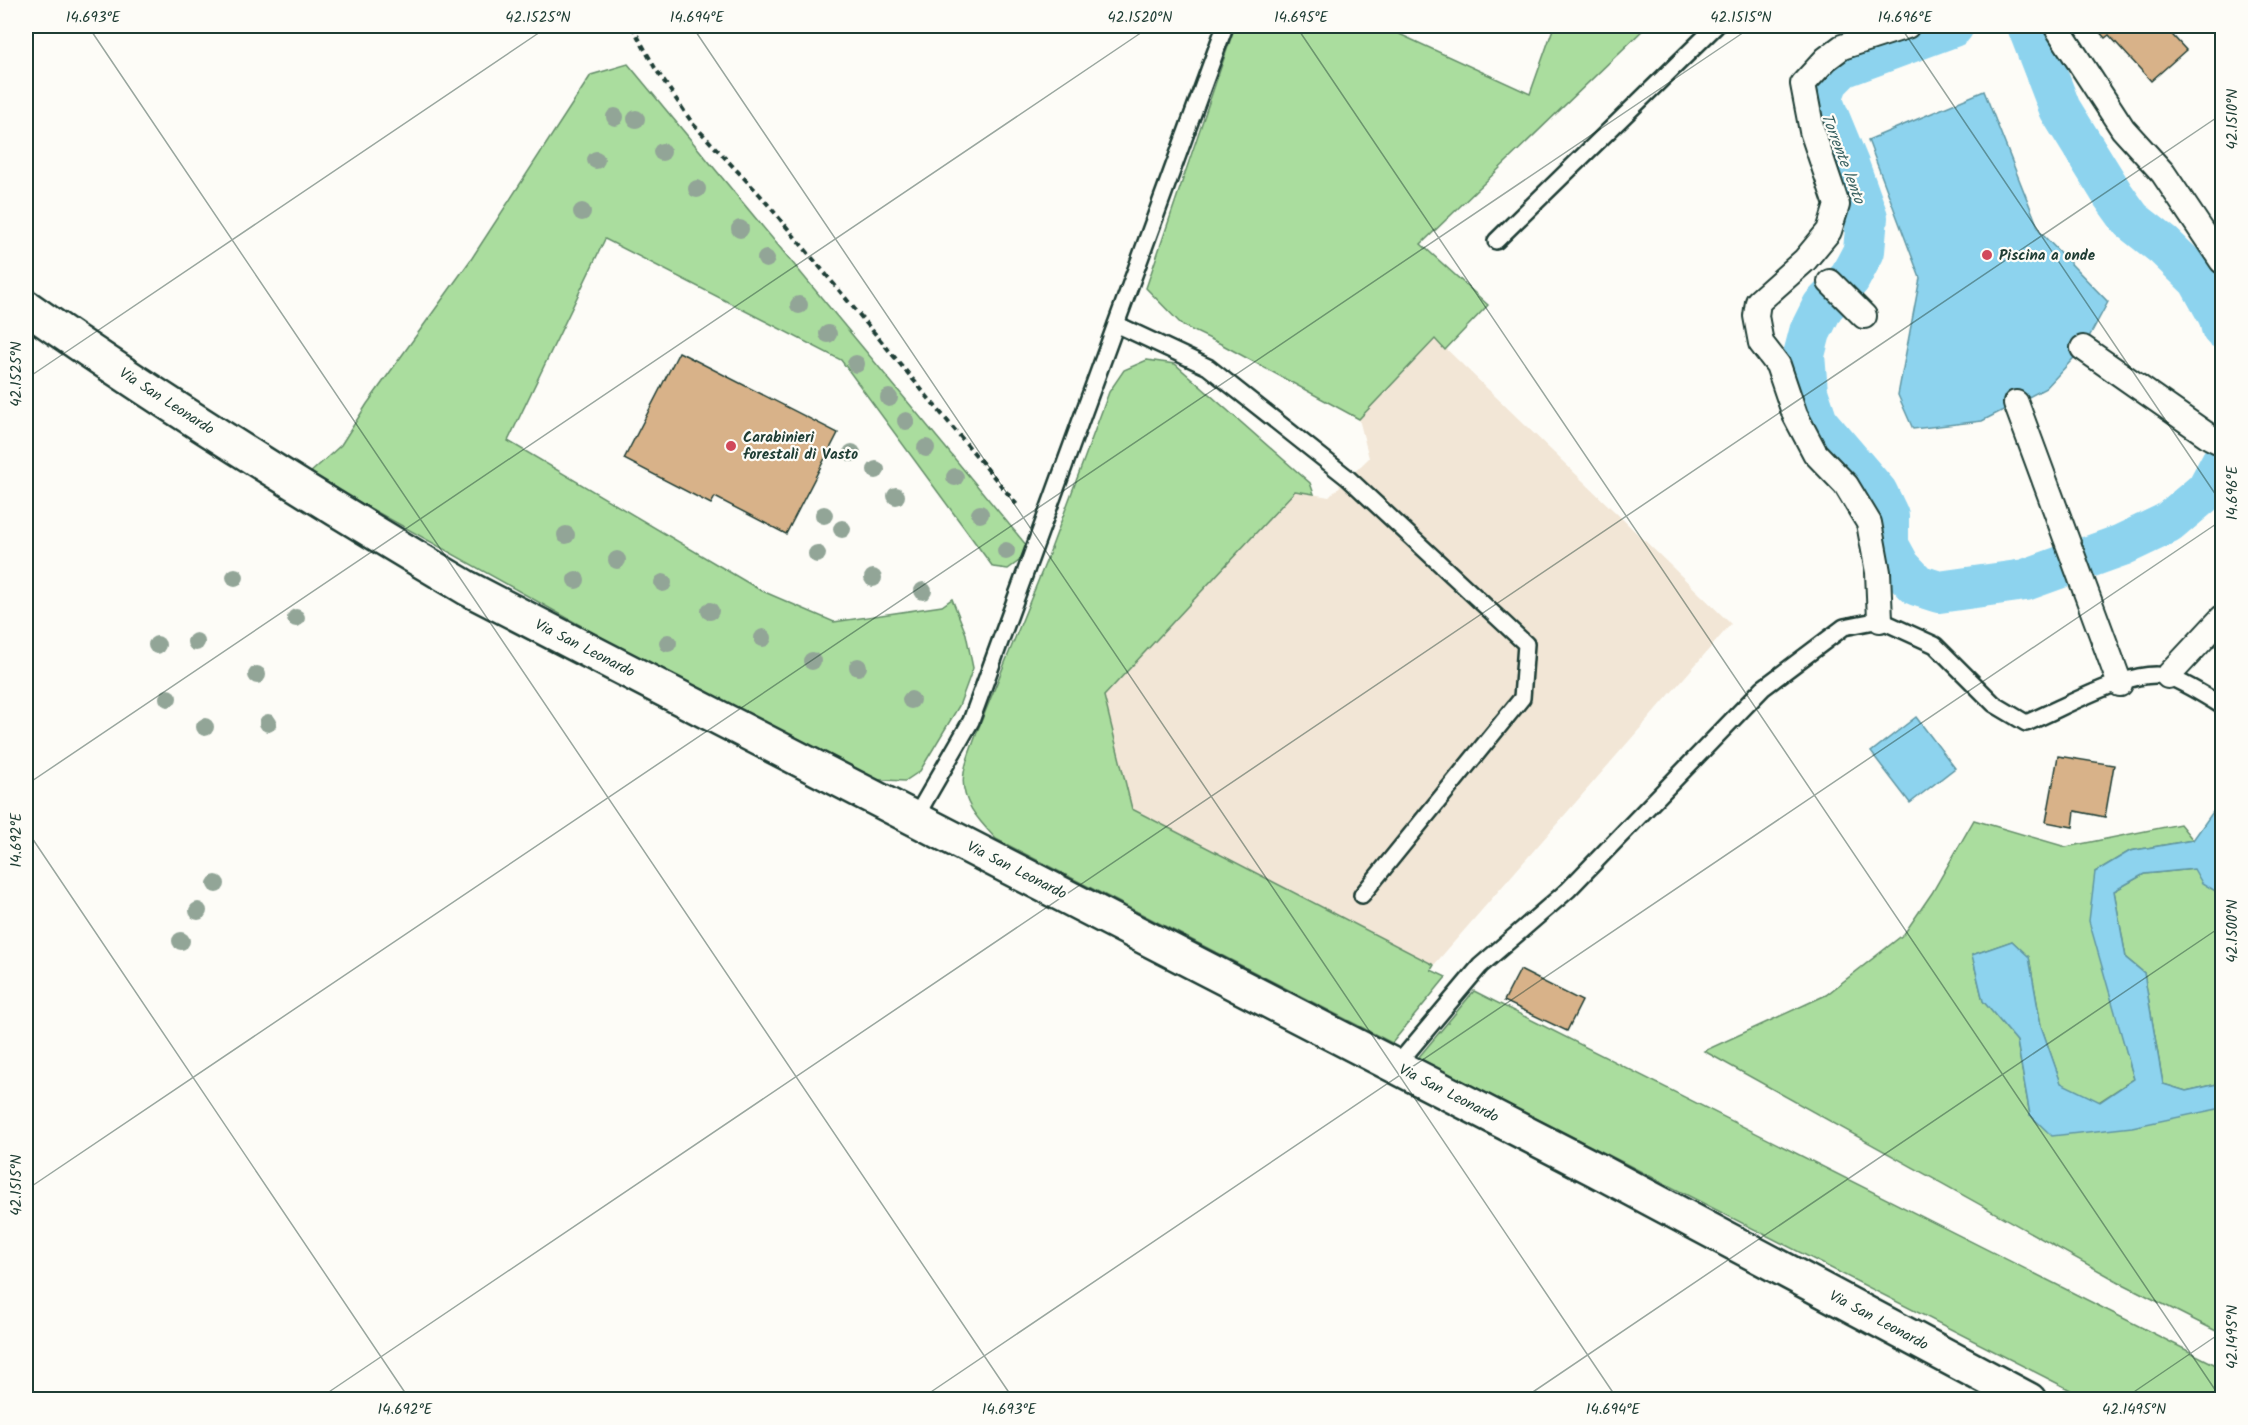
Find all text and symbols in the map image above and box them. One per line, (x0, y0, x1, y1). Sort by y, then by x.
text: 14.693°E (66, 6, 122, 30)
text: 42.1525°N (505, 6, 571, 30)
text: 14.694°E (670, 6, 725, 30)
text: 42.1520°N (1108, 6, 1172, 30)
text: 14.695°E (1274, 6, 1329, 30)
text: 42.1515°N (1710, 6, 1772, 30)
text: 14.696°E (1878, 6, 1933, 30)
text: 42.1510°N (2221, 89, 2245, 149)
water label: Torrente lento (1814, 110, 1872, 209)
place label: Piscina a onde (1999, 244, 2096, 268)
marker: Piscina a onde (1980, 248, 1994, 262)
text: 42.1525°N (5, 341, 29, 407)
street label: Via San Leonardo (114, 362, 219, 442)
place label: Carabinieri forestali di Vasto (743, 426, 858, 467)
marker: Carabinieri forestali di Vasto (724, 439, 738, 453)
text: 14.696°E (2221, 465, 2245, 520)
street label: Via San Leonardo (530, 613, 639, 685)
text: 14.692°E (5, 811, 29, 867)
street label: Via San Leonardo (962, 835, 1071, 907)
text: 42.1500°N (2221, 899, 2245, 963)
street label: Via San Leonardo (1394, 1058, 1503, 1130)
text: 42.1515°N (5, 1154, 29, 1216)
street label: Via San Leonardo (1825, 1285, 1933, 1357)
text: 42.1495°N (2221, 1305, 2245, 1369)
text: 14.692°E (378, 1398, 434, 1422)
text: 14.693°E (982, 1398, 1038, 1422)
text: 14.694°E (1586, 1398, 1641, 1422)
text: 42.1495°N (2102, 1398, 2166, 1422)

